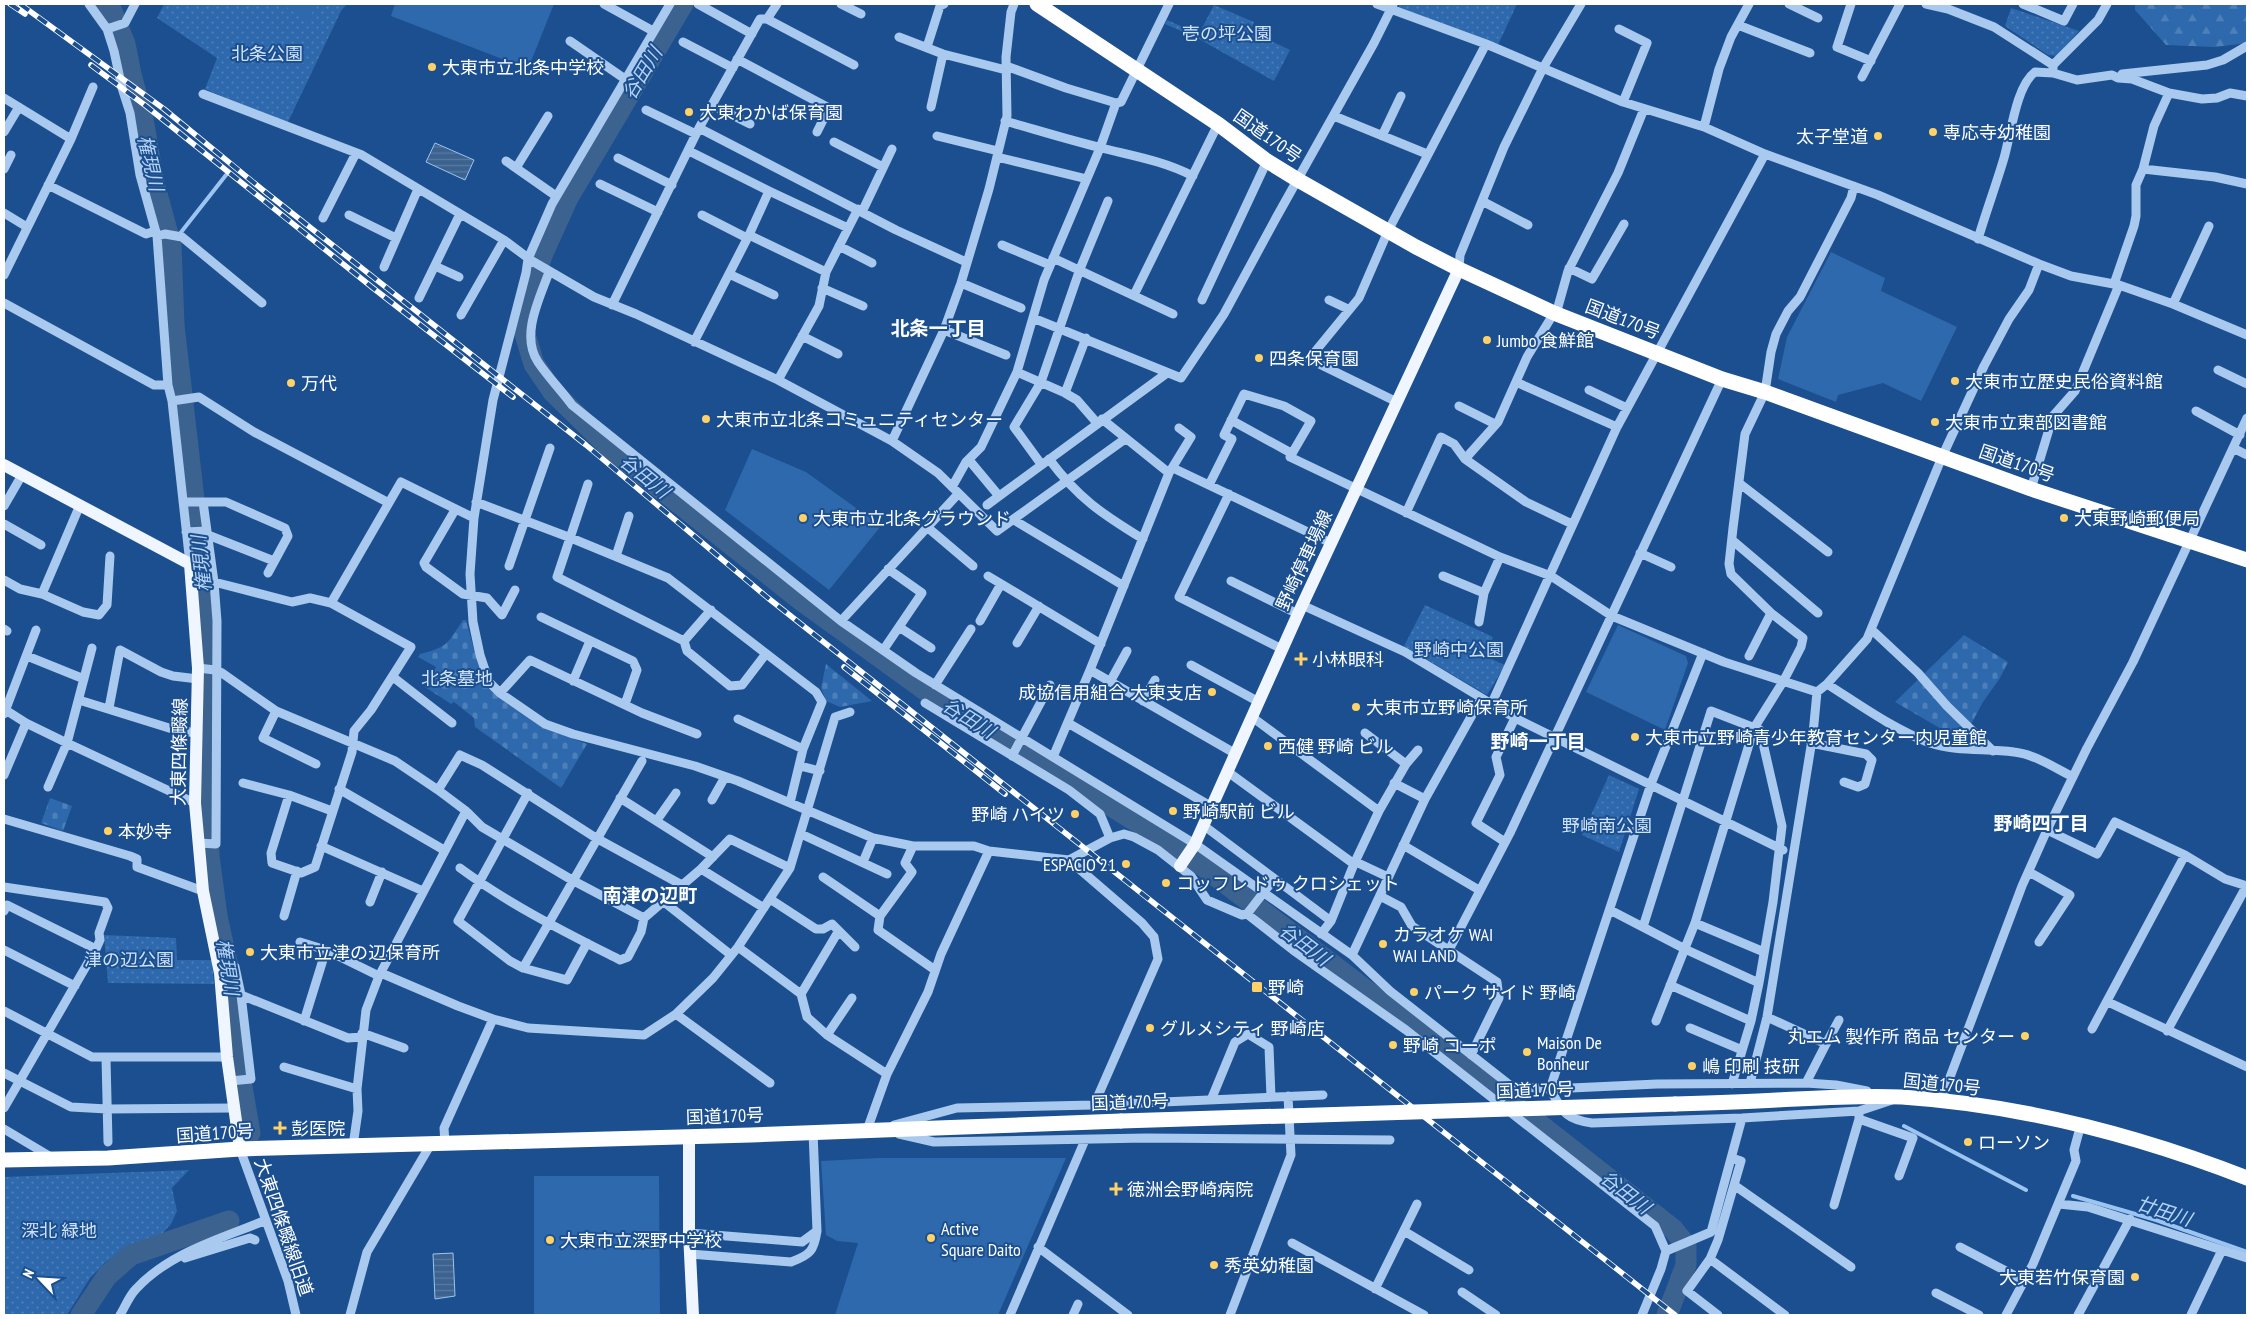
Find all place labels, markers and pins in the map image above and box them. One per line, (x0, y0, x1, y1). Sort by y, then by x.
place label: 大東市立北条中学校 (442, 56, 604, 79)
marker: 大東市立北条中学校 (426, 61, 438, 73)
place label: 大東わかば保育園 (699, 101, 843, 124)
marker: 大東わかば保育園 (683, 106, 695, 118)
place label: 専応寺幼稚園 (1943, 121, 2051, 144)
place label: 太子堂道 (1796, 125, 1868, 148)
marker: 専応寺幼稚園 (1927, 126, 1939, 138)
marker: 太子堂道 (1872, 130, 1884, 142)
place label: Jumbo 食鮮館 (1496, 329, 1594, 352)
marker: Jumbo 食鮮館 (1481, 334, 1493, 346)
place label: 四条保育園 (1269, 347, 1359, 370)
marker: 四条保育園 (1253, 352, 1265, 364)
place label: 大東市立歴史民俗資料館 (1965, 370, 2163, 393)
place label: 万代 (301, 372, 337, 395)
marker: 大東市立歴史民俗資料館 (1949, 375, 1961, 387)
marker: 万代 (285, 377, 297, 389)
place label: 大東市立北条コミュニティセンター (716, 408, 1003, 431)
place label: 大東市立東部図書館 (1945, 411, 2107, 434)
marker: 大東市立北条コミュニティセンター (700, 413, 712, 425)
marker: 大東市立東部図書館 (1929, 416, 1941, 428)
place label: 大東市立北条グラウンド (813, 507, 1011, 530)
place label: 大東野崎郵便局 (2074, 507, 2200, 530)
marker: 大東市立北条グラウンド (797, 512, 809, 524)
marker: 大東野崎郵便局 (2058, 512, 2070, 524)
place label: 小林眼科 (1312, 648, 1384, 671)
marker: 小林眼科 (1294, 652, 1308, 666)
place label: 成協信用組合 大東支店 (1018, 681, 1202, 704)
marker: 成協信用組合 大東支店 (1206, 686, 1218, 698)
place label: 大東市立野崎保育所 (1366, 696, 1528, 719)
marker: 大東市立野崎保育所 (1350, 701, 1362, 713)
place label: 大東市立野崎青少年教育センター内児童館 (1645, 726, 1987, 749)
marker: 大東市立野崎青少年教育センター内児童館 (1629, 731, 1641, 743)
place label: 西健 野崎 ビル (1278, 735, 1394, 758)
marker: 西健 野崎 ビル (1262, 740, 1274, 752)
place label: 野崎駅前 ビル (1183, 800, 1295, 823)
place label: 野崎 ハイツ (972, 803, 1065, 826)
marker: 野崎駅前 ビル (1167, 805, 1179, 817)
marker: 野崎 ハイツ (1069, 808, 1081, 820)
place label: 本妙寺 (118, 820, 172, 843)
marker: 本妙寺 (102, 825, 114, 837)
place label: ESPACIO 21 (1043, 853, 1116, 876)
marker: ESPACIO 21 (1120, 858, 1132, 870)
place label: コッフレ ドゥ クロシェット (1176, 872, 1400, 895)
marker: コッフレ ドゥ クロシェット (1160, 877, 1172, 889)
place label: カラオケ WAI WAI LAND (1393, 923, 1493, 967)
marker: カラオケ WAI WAI LAND (1377, 938, 1389, 950)
place label: 大東市立津の辺保育所 (260, 941, 440, 964)
marker: 大東市立津の辺保育所 (244, 946, 256, 958)
place label: 野崎 (1268, 976, 1304, 999)
marker: 野崎 (1250, 980, 1264, 994)
place label: パーク サイド 野崎 (1424, 981, 1576, 1004)
marker: パーク サイド 野崎 (1408, 986, 1420, 998)
place label: グルメシティ 野崎店 (1160, 1017, 1325, 1040)
marker: グルメシティ 野崎店 (1144, 1022, 1156, 1034)
place label: 丸エム 製作所 商品 センター (1788, 1025, 2015, 1048)
marker: 丸エム 製作所 商品 センター (2019, 1030, 2031, 1042)
place label: Maison De Bonheur (1537, 1031, 1602, 1075)
place label: 野崎 コーポ (1403, 1034, 1497, 1057)
marker: 野崎 コーポ (1387, 1039, 1399, 1051)
marker: Maison De Bonheur (1521, 1046, 1533, 1058)
place label: 嶋 印刷 技研 (1702, 1055, 1800, 1078)
marker: 嶋 印刷 技研 (1686, 1060, 1698, 1072)
place label: 彭医院 (291, 1117, 345, 1140)
marker: 彭医院 (273, 1121, 287, 1135)
place label: ローソン (1978, 1131, 2050, 1154)
marker: ローソン (1962, 1136, 1974, 1148)
place label: 徳洲会野崎病院 (1127, 1178, 1253, 1201)
marker: 徳洲会野崎病院 (1109, 1182, 1123, 1196)
place label: Active Square Daito (941, 1217, 1021, 1261)
place label: 大東市立深野中学校 (560, 1229, 722, 1252)
marker: Active Square Daito (925, 1232, 937, 1244)
marker: 大東市立深野中学校 (544, 1234, 556, 1246)
place label: 秀英幼稚園 (1224, 1254, 1314, 1277)
marker: 秀英幼稚園 (1208, 1259, 1220, 1271)
place label: 大東若竹保育園 (1999, 1266, 2125, 1289)
marker: 大東若竹保育園 (2129, 1271, 2141, 1283)

